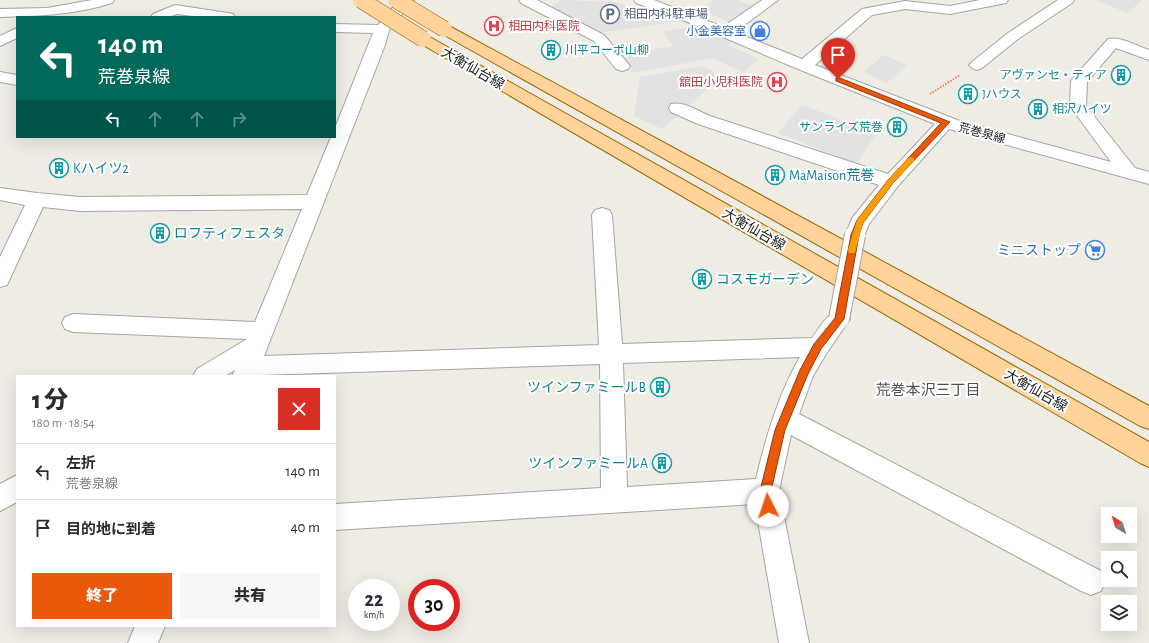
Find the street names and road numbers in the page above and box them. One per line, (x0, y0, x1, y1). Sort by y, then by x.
street label: 大衡仙台線 (439, 44, 507, 92)
street label: 荒巻泉線 (957, 120, 1007, 145)
street label: 大衡仙台線 (720, 205, 788, 253)
street label: 大衡仙台線 (1002, 366, 1070, 414)

